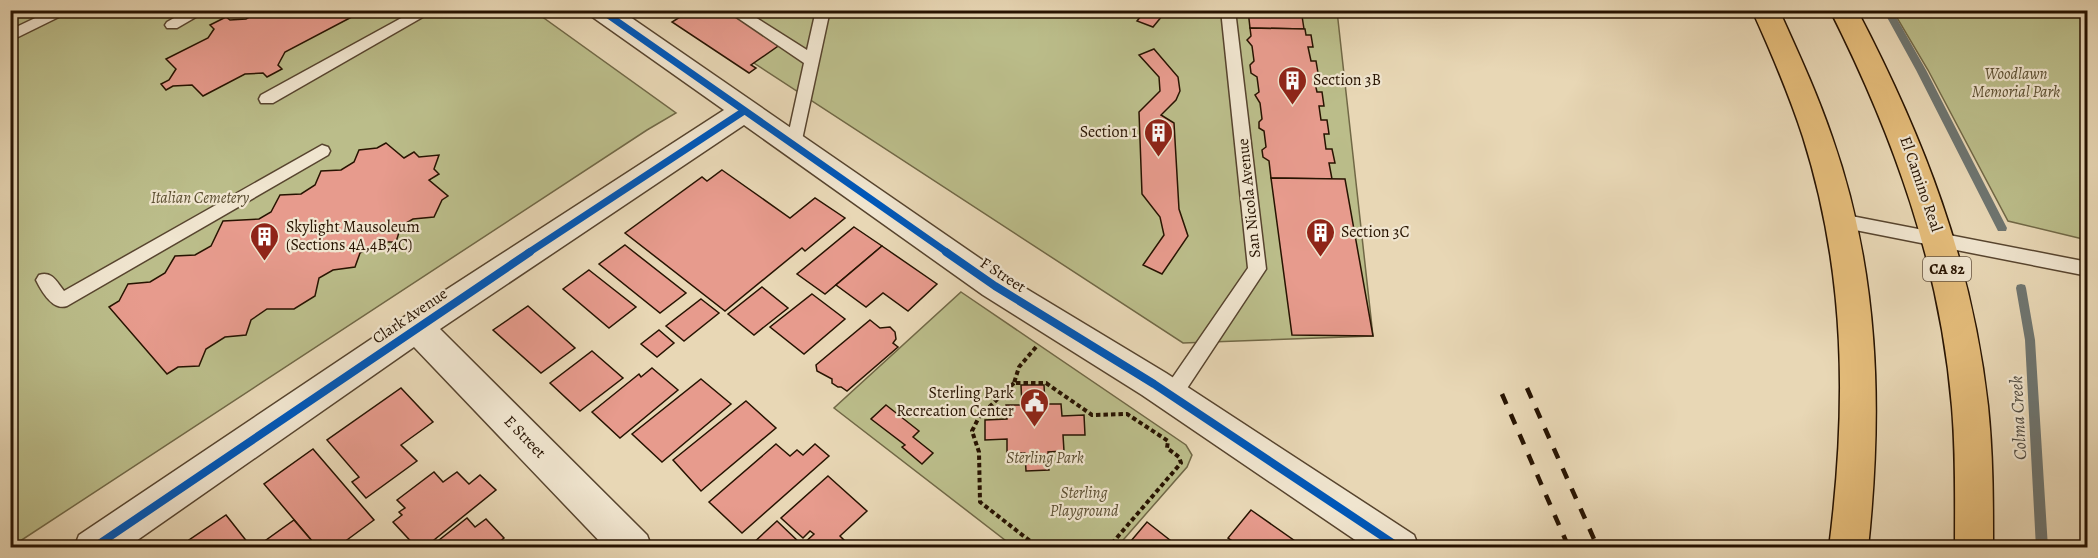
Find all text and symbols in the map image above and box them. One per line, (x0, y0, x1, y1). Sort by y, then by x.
park label: Woodlawn Memorial Park (1972, 63, 2060, 103)
building icon: Section 3B (1276, 64, 1308, 106)
place label: Section 3B (1313, 69, 1381, 91)
building icon: Section 1 (1142, 116, 1174, 158)
place label: Section 1 (1080, 121, 1138, 143)
street label: El Camino Real (1894, 133, 1948, 235)
street label: San Nicola Avenue (1232, 137, 1266, 259)
park label: Italian Cemetery (151, 187, 249, 209)
place label: Skylight Mausoleum (Sections 4A,4B,4C) (286, 216, 420, 256)
building icon: Section 3C (1304, 216, 1336, 258)
building icon: Skylight Mausoleum (Sections 4A,4B,4C) (249, 220, 281, 262)
place label: Section 3C (1341, 221, 1409, 243)
street label: F Street (976, 252, 1030, 298)
road number: CA 82 (1923, 257, 1971, 281)
street label: Clark Avenue (368, 283, 452, 349)
water label: Colma Creek (2004, 375, 2032, 461)
place label: Sterling Park Recreation Center (896, 382, 1014, 422)
public building icon: Sterling Park Recreation Center (1019, 386, 1051, 428)
street label: E Street (499, 411, 551, 463)
park label: Sterling Park (1006, 447, 1084, 469)
park label: Sterling Playground (1050, 482, 1119, 522)

